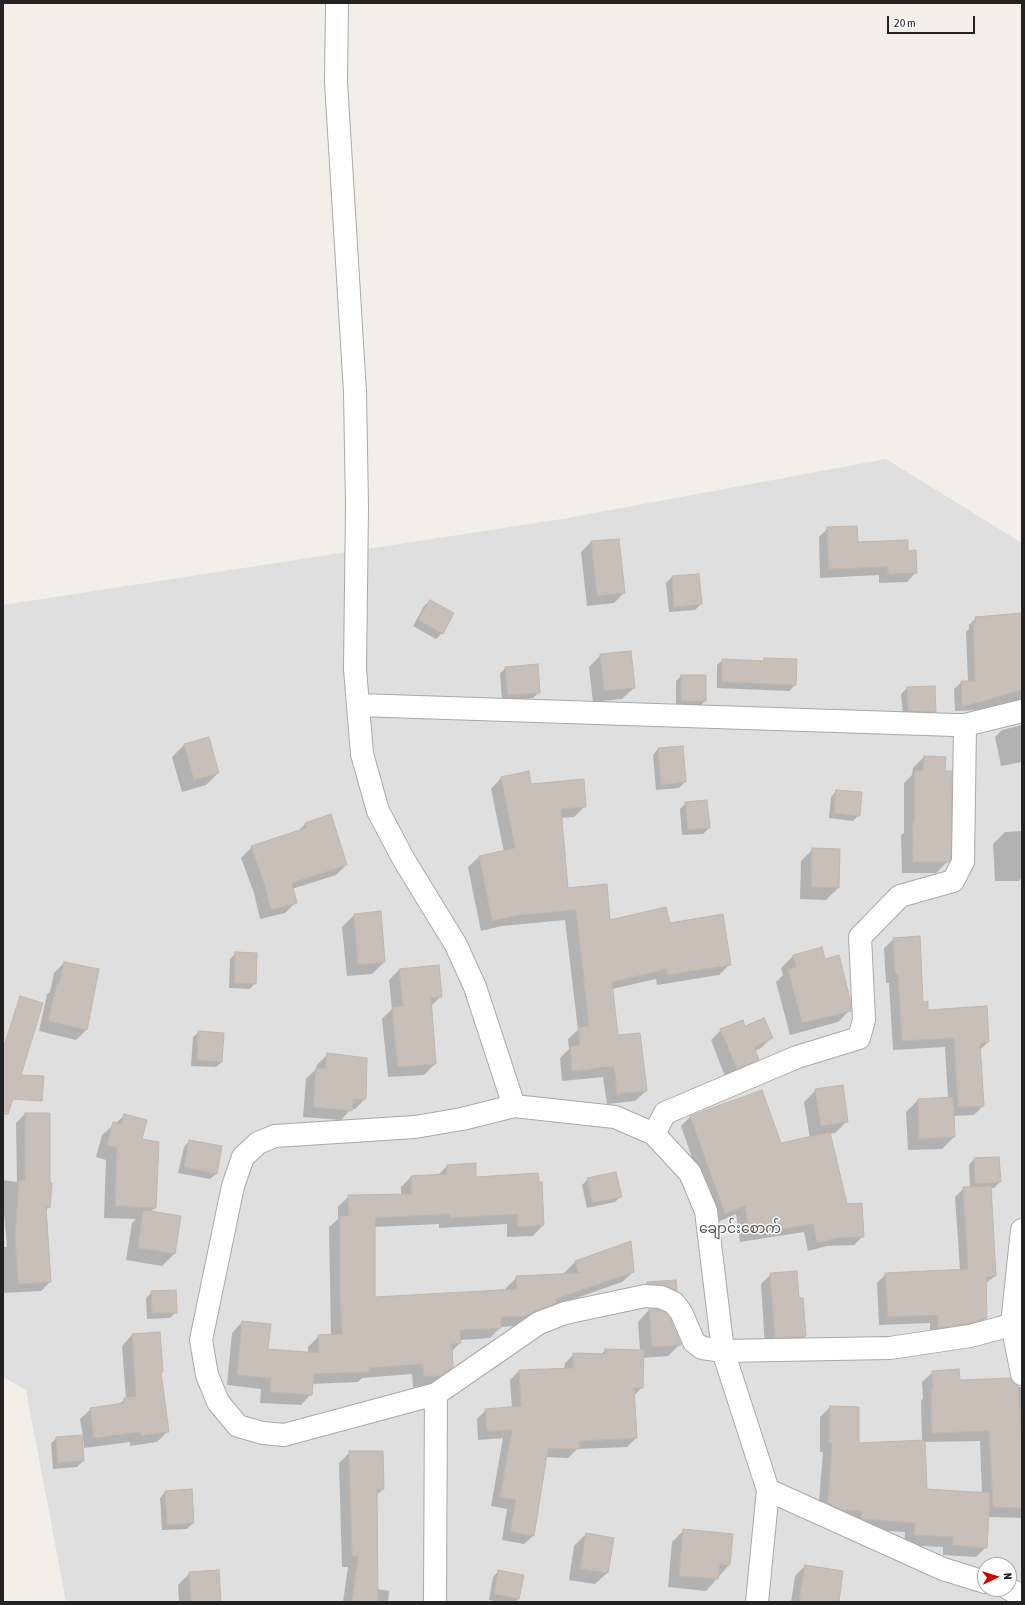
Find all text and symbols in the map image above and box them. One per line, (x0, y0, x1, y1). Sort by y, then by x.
scale bar (889, 8, 977, 34)
text: 20 m (894, 16, 916, 30)
district label: ချောင်းစောက် (699, 1221, 781, 1237)
north arrow (977, 1557, 1017, 1597)
text: N (1002, 1573, 1014, 1580)

